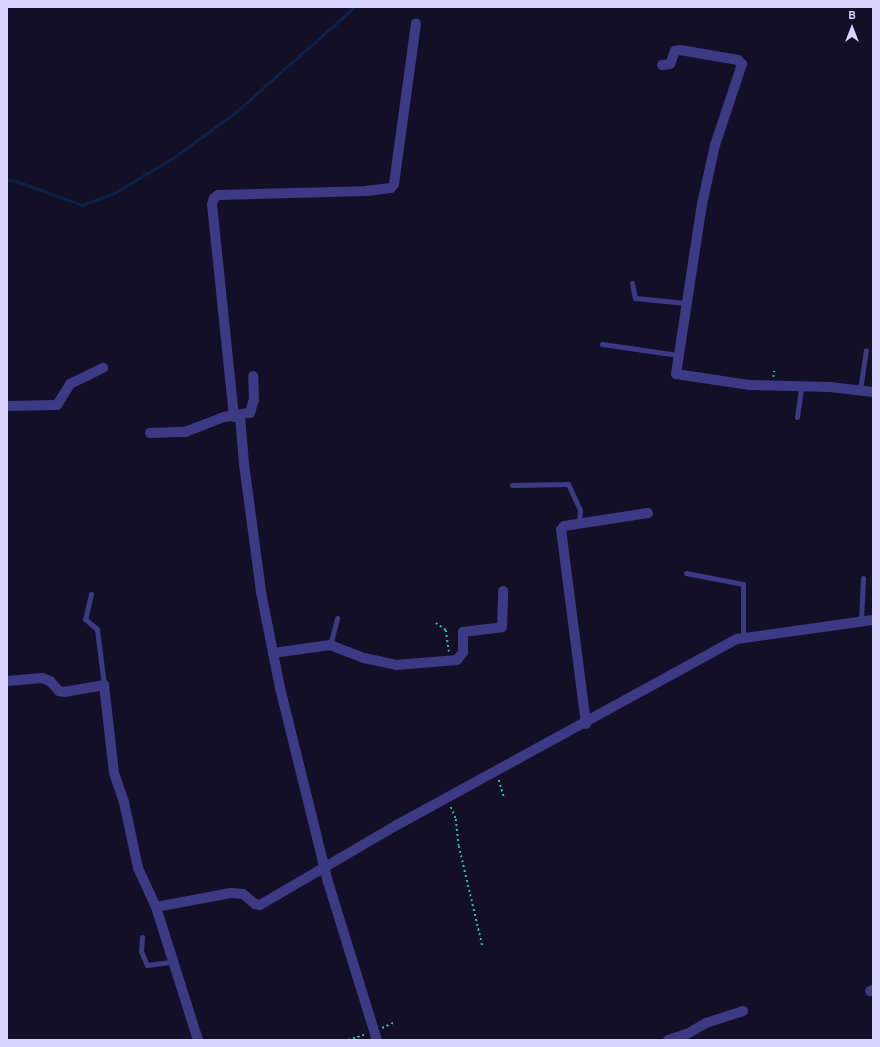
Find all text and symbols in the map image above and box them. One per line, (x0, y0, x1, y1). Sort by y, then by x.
north arrow (832, 8, 872, 48)
text: B (848, 9, 856, 23)

